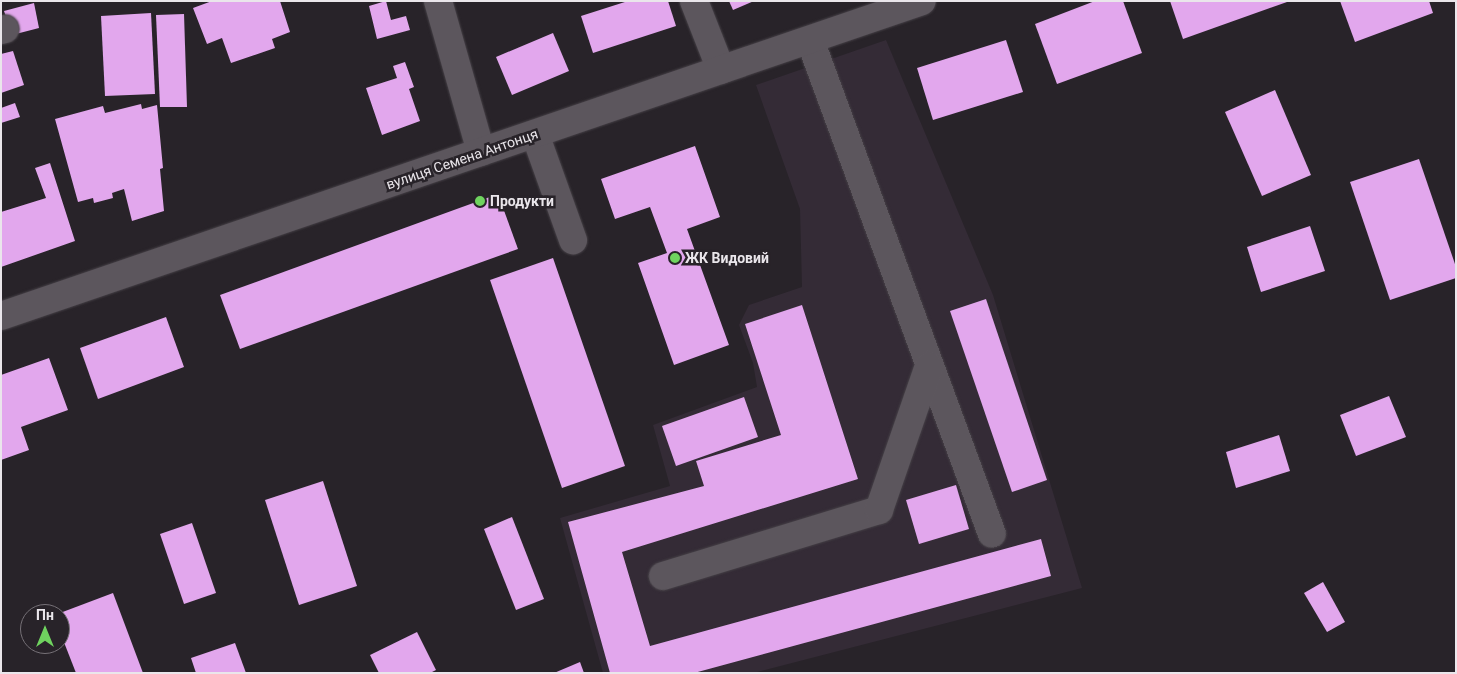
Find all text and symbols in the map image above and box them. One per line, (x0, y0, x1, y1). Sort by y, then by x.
street label: вулиця Семена Антонця (384, 125, 540, 193)
place label: Продукти (490, 193, 554, 209)
marker: Продукти (474, 195, 486, 207)
place label: ЖК Видовий (685, 250, 769, 266)
marker: ЖК Видовий (669, 252, 681, 264)
north arrow (20, 604, 70, 654)
text: Пн (36, 607, 54, 623)

